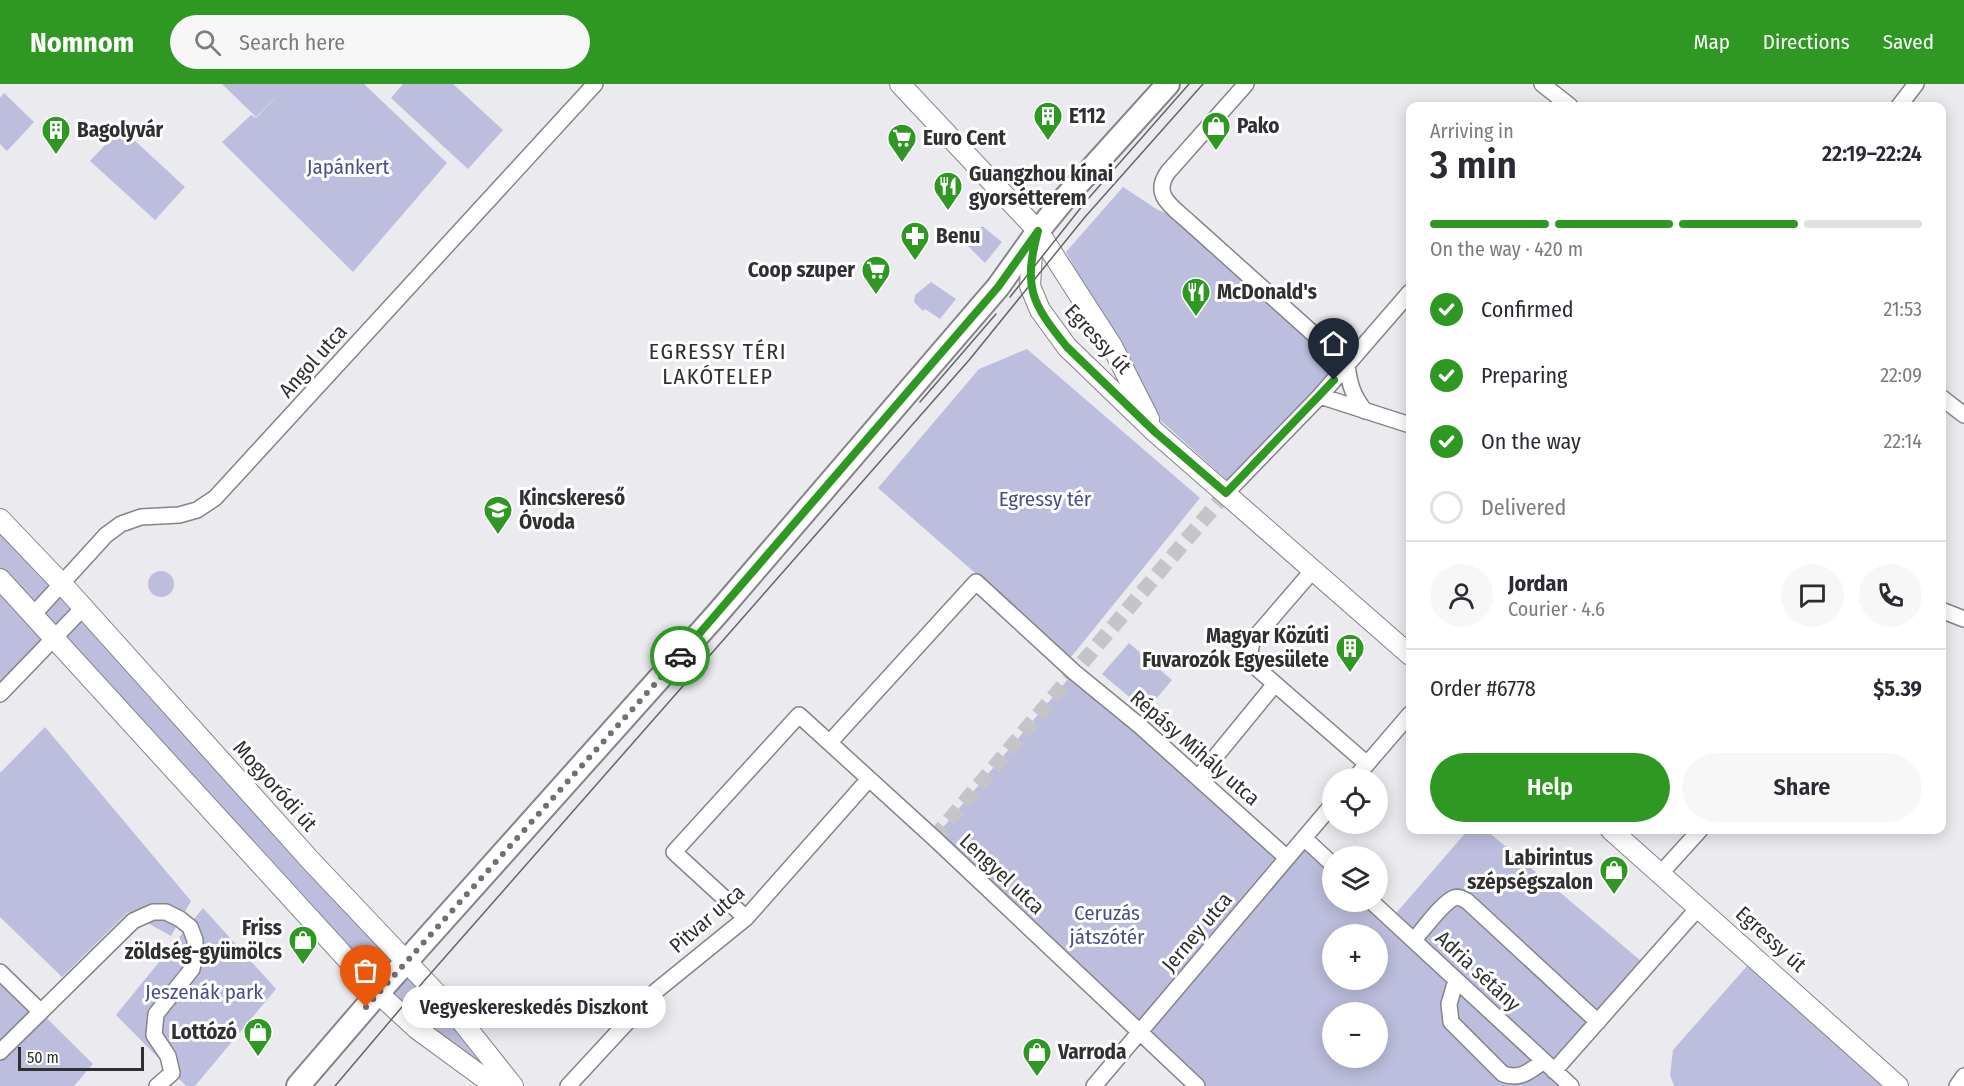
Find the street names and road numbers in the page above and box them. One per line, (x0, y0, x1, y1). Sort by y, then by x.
street label: Egressy út (1059, 299, 1137, 379)
street label: Angol utca (273, 319, 353, 403)
street label: Répásy Mihály utca (1125, 685, 1265, 811)
street label: Mogyoródi út (227, 735, 323, 837)
street label: Lengyel utca (954, 828, 1050, 920)
street label: Pitvar utca (664, 879, 750, 959)
street label: Jerney utca (1156, 887, 1238, 977)
street label: Egressy út (1730, 901, 1812, 978)
street label: Adria sétány (1430, 925, 1526, 1017)

